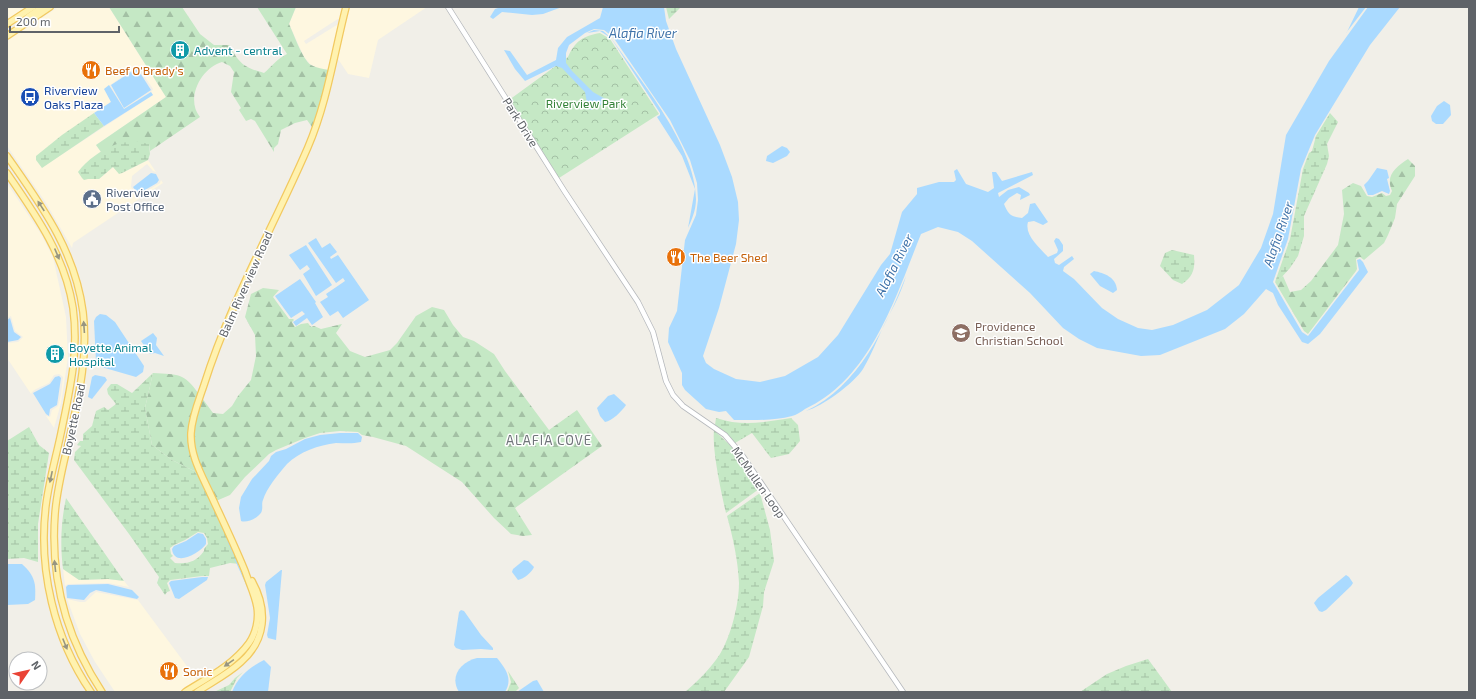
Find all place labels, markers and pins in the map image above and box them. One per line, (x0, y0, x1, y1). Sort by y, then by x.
building icon: Advent - central (169, 39, 191, 61)
place label: Advent - central (194, 43, 283, 57)
restaurant icon: Beef O'Brady's (80, 59, 102, 81)
place label: Beef O'Brady's (105, 63, 184, 77)
place label: Riverview Oaks Plaza (44, 83, 103, 111)
bus stop icon: Riverview Oaks Plaza (19, 86, 41, 108)
place label: Riverview Post Office (106, 185, 165, 213)
public building icon: Riverview Post Office (81, 188, 103, 210)
restaurant icon: The Beer Shed (665, 246, 687, 268)
place label: The Beer Shed (690, 250, 768, 264)
place label: Providence Christian School (975, 319, 1064, 347)
school or university icon: Providence Christian School (950, 322, 972, 344)
place label: Boyette Animal Hospital (69, 340, 152, 368)
building icon: Boyette Animal Hospital (44, 343, 66, 365)
restaurant icon: Sonic (158, 660, 180, 682)
place label: Sonic (183, 664, 212, 678)

